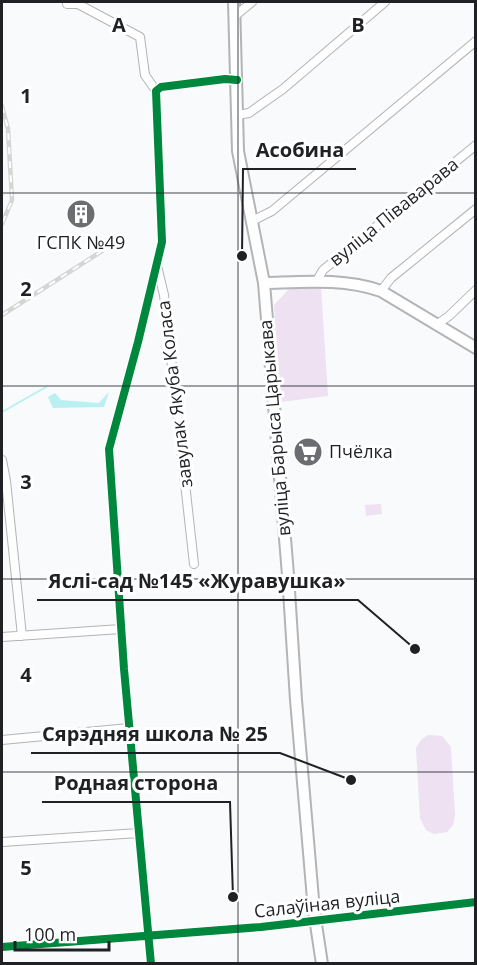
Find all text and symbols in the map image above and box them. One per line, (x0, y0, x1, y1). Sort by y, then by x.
text: A (112, 11, 126, 38)
text: B (351, 11, 365, 38)
text: 1 (20, 82, 32, 109)
callout: Асобина (243, 131, 356, 169)
text: Асобина (256, 136, 344, 163)
street label: вуліца Піваварава (324, 152, 463, 271)
building icon: ГСПК №49 (65, 198, 97, 230)
place label: ГСПК №49 (37, 230, 125, 254)
text: 2 (20, 275, 32, 302)
street label: завулак Якуба Коласа (151, 299, 197, 489)
street label: вуліца Барыса Царыкава (253, 319, 295, 537)
supermarket icon: Пчёлка (292, 436, 324, 468)
place label: Пчёлка (329, 439, 393, 463)
text: 3 (20, 468, 32, 495)
callout: Яслі-сад №145 «Журавушка» (37, 562, 358, 600)
text: Яслі-сад №145 «Журавушка» (47, 567, 346, 594)
text: 4 (20, 661, 32, 688)
callout: Сярэдняя школа № 25 (31, 715, 280, 753)
text: Сярэдняя школа № 25 (42, 720, 268, 747)
callout: Родная сторона (42, 764, 230, 802)
text: Родная сторона (54, 769, 218, 796)
text: 5 (20, 854, 32, 881)
street label: Салаўіная вуліца (253, 883, 401, 923)
scale bar (15, 914, 110, 952)
text: 100 m (24, 922, 76, 946)

